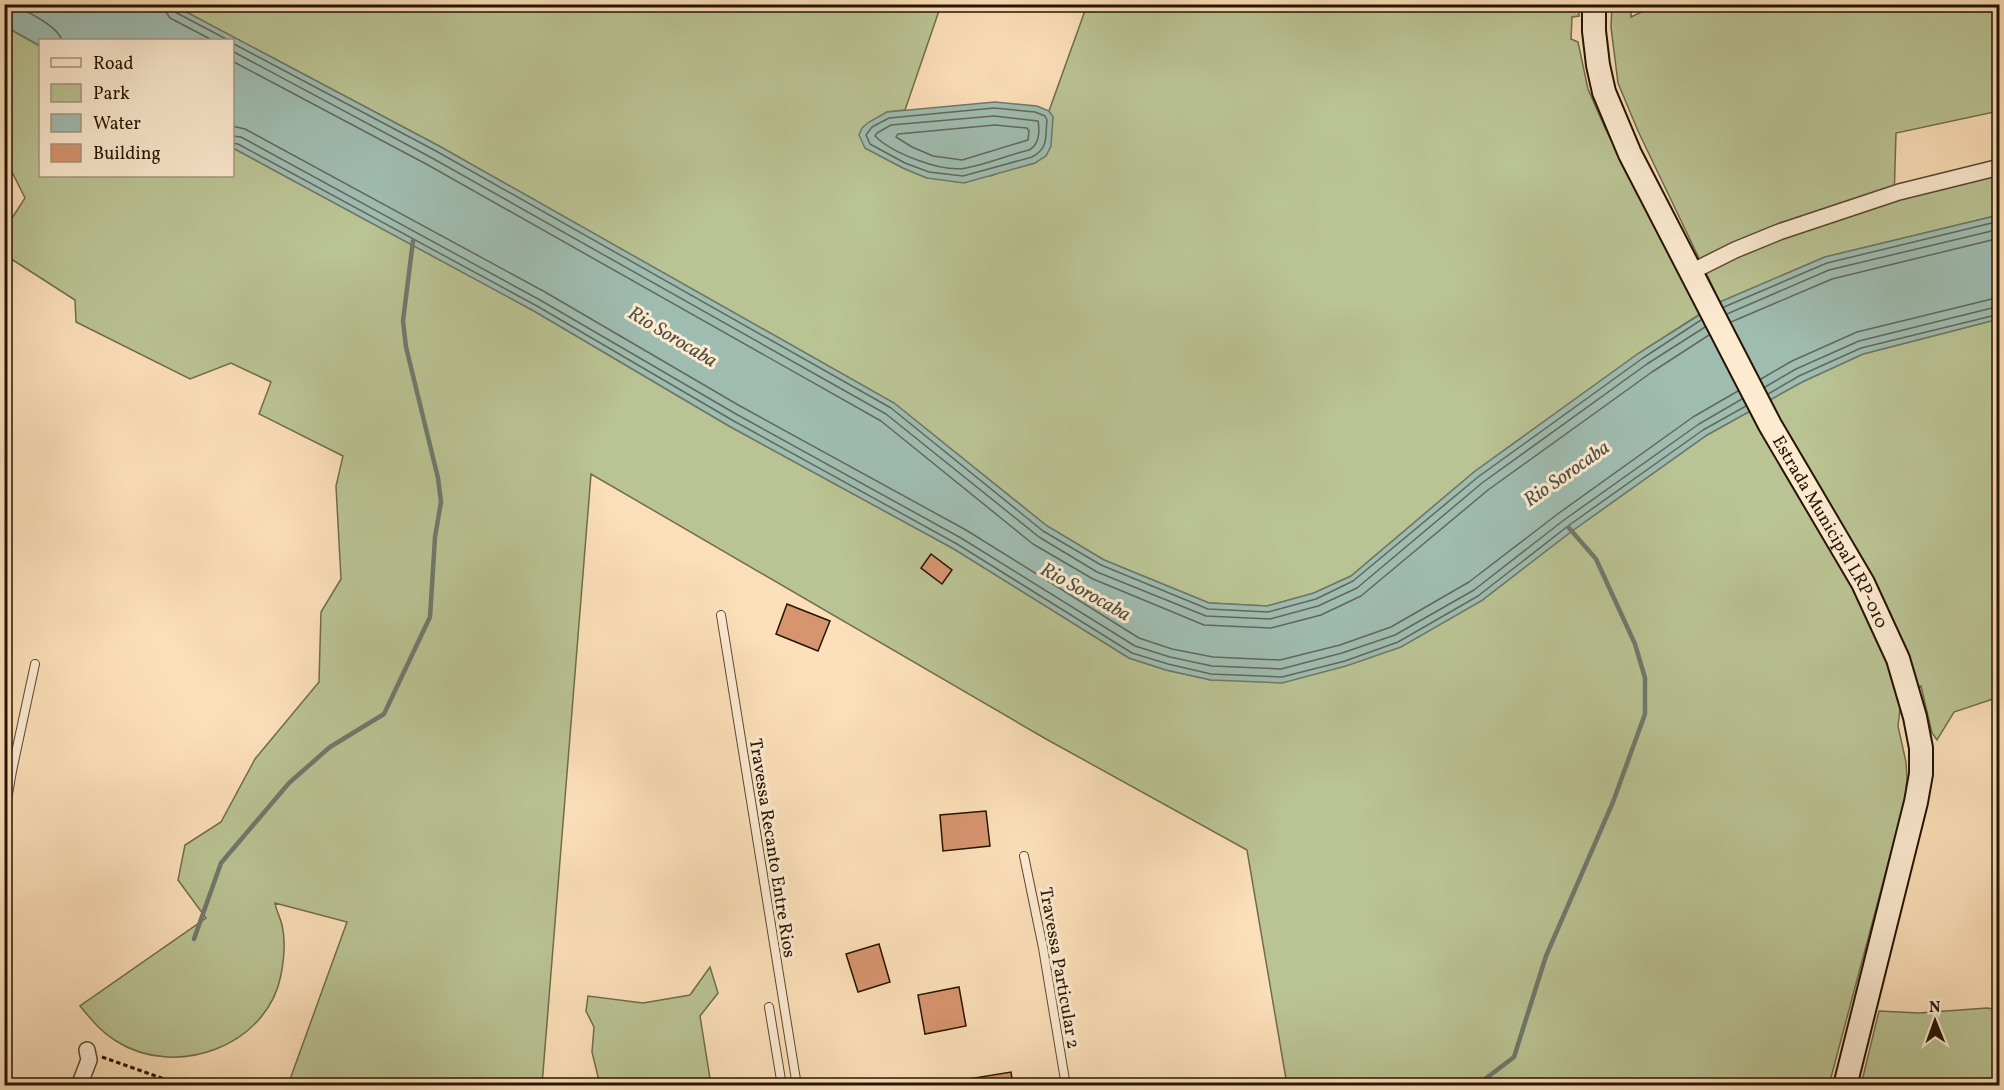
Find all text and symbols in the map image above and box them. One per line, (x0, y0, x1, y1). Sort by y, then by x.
legend (39, 39, 234, 177)
text: Road (93, 52, 134, 77)
text: Park (93, 82, 130, 107)
text: Water (93, 112, 141, 137)
text: Building (93, 142, 161, 167)
water label: Rio Sorocaba (622, 300, 722, 375)
street label: Estrada Municipal LRP-010 (1765, 431, 1893, 633)
water label: Rio Sorocaba (1518, 435, 1616, 515)
water label: Rio Sorocaba (1035, 556, 1135, 629)
street label: Travessa Recanto Entre Rios (742, 737, 801, 960)
street label: Travessa Particular 2 (1032, 886, 1085, 1051)
north arrow (1905, 991, 1965, 1051)
text: N (1929, 997, 1941, 1019)

